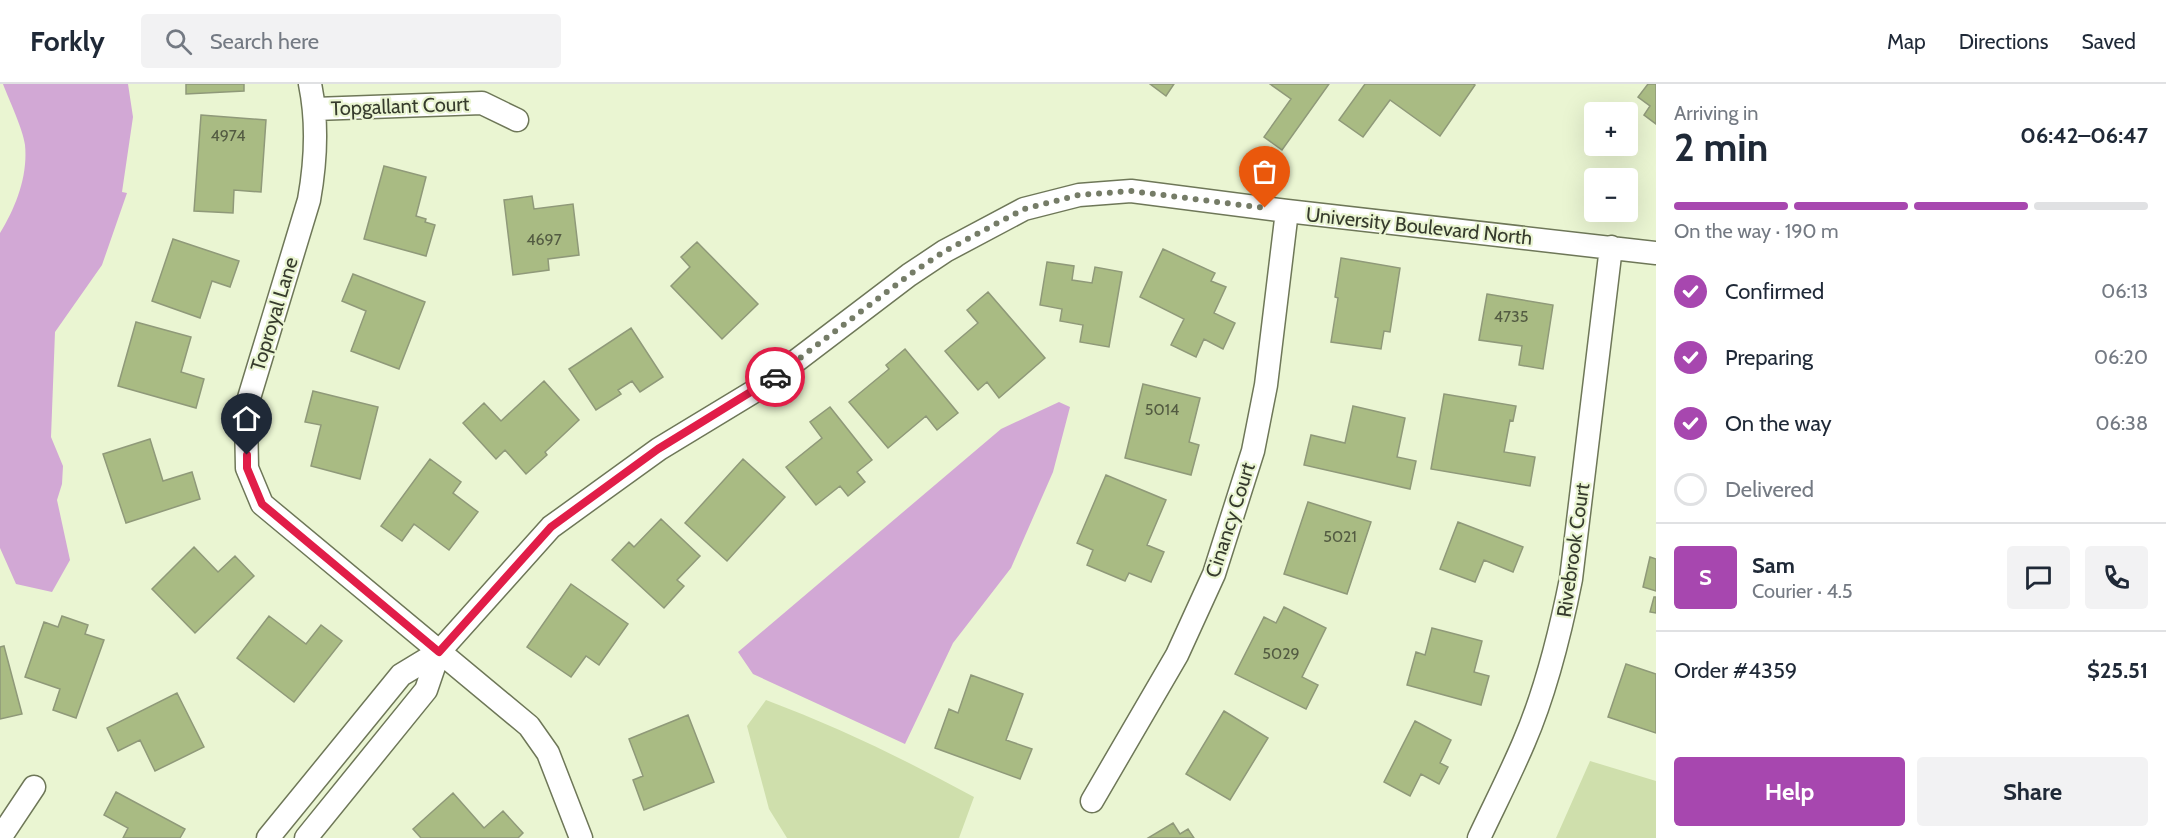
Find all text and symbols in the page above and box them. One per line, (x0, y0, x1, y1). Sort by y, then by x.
search box (141, 14, 561, 68)
text: Forkly (30, 24, 105, 58)
icon: search (162, 25, 195, 58)
text: Search here (210, 28, 319, 55)
text: Map (1887, 29, 1926, 54)
text: Directions (1959, 29, 2048, 54)
text: Saved (2081, 29, 2136, 54)
street label: Topgallant Court (330, 92, 470, 120)
text: Arriving in (1674, 101, 1758, 125)
map controls (1584, 102, 1638, 222)
button: + (1584, 102, 1638, 156)
text: 06:42–06:47 (2020, 122, 2148, 149)
text: 2 min (1674, 123, 1768, 171)
house number: 4974 (210, 126, 246, 145)
pin (1239, 146, 1290, 208)
icon: bag (1248, 155, 1281, 188)
button: − (1584, 168, 1638, 222)
street label: University Boulevard North (1305, 202, 1533, 250)
text: On the way · 190 m (1674, 219, 1839, 243)
house number: 4697 (526, 230, 562, 249)
street label: Toproyal Lane (245, 254, 303, 374)
icon: check (1674, 275, 1707, 308)
text: Confirmed (1725, 278, 1824, 305)
text: 06:13 (2101, 279, 2148, 303)
house number: 4735 (1494, 307, 1528, 326)
icon: check (1674, 341, 1707, 374)
text: Preparing (1725, 344, 1813, 371)
text: 06:20 (2094, 345, 2148, 369)
courier (745, 347, 805, 407)
icon: car (759, 361, 792, 394)
pin (221, 393, 272, 455)
house number: 5014 (1145, 400, 1179, 419)
icon: home (230, 402, 263, 435)
icon: check (1674, 407, 1707, 440)
text: On the way (1725, 410, 1832, 437)
text: 06:38 (2096, 411, 2148, 435)
street label: Cinancy Court (1200, 459, 1260, 580)
text: Delivered (1725, 476, 1814, 503)
street label: Rivebrook Court (1552, 481, 1594, 619)
house number: 5021 (1323, 527, 1357, 546)
button: chat (2007, 546, 2070, 609)
button: phone (2085, 546, 2148, 609)
text: Sam (1752, 552, 1795, 579)
text: S (1699, 564, 1712, 591)
text: Courier · 4.5 (1752, 579, 1853, 603)
house number: 5029 (1262, 644, 1300, 663)
text: Order #4359 (1674, 657, 1797, 684)
text: $25.51 (2087, 657, 2148, 684)
button: Help (1674, 757, 1905, 826)
button: Share (1917, 757, 2148, 826)

